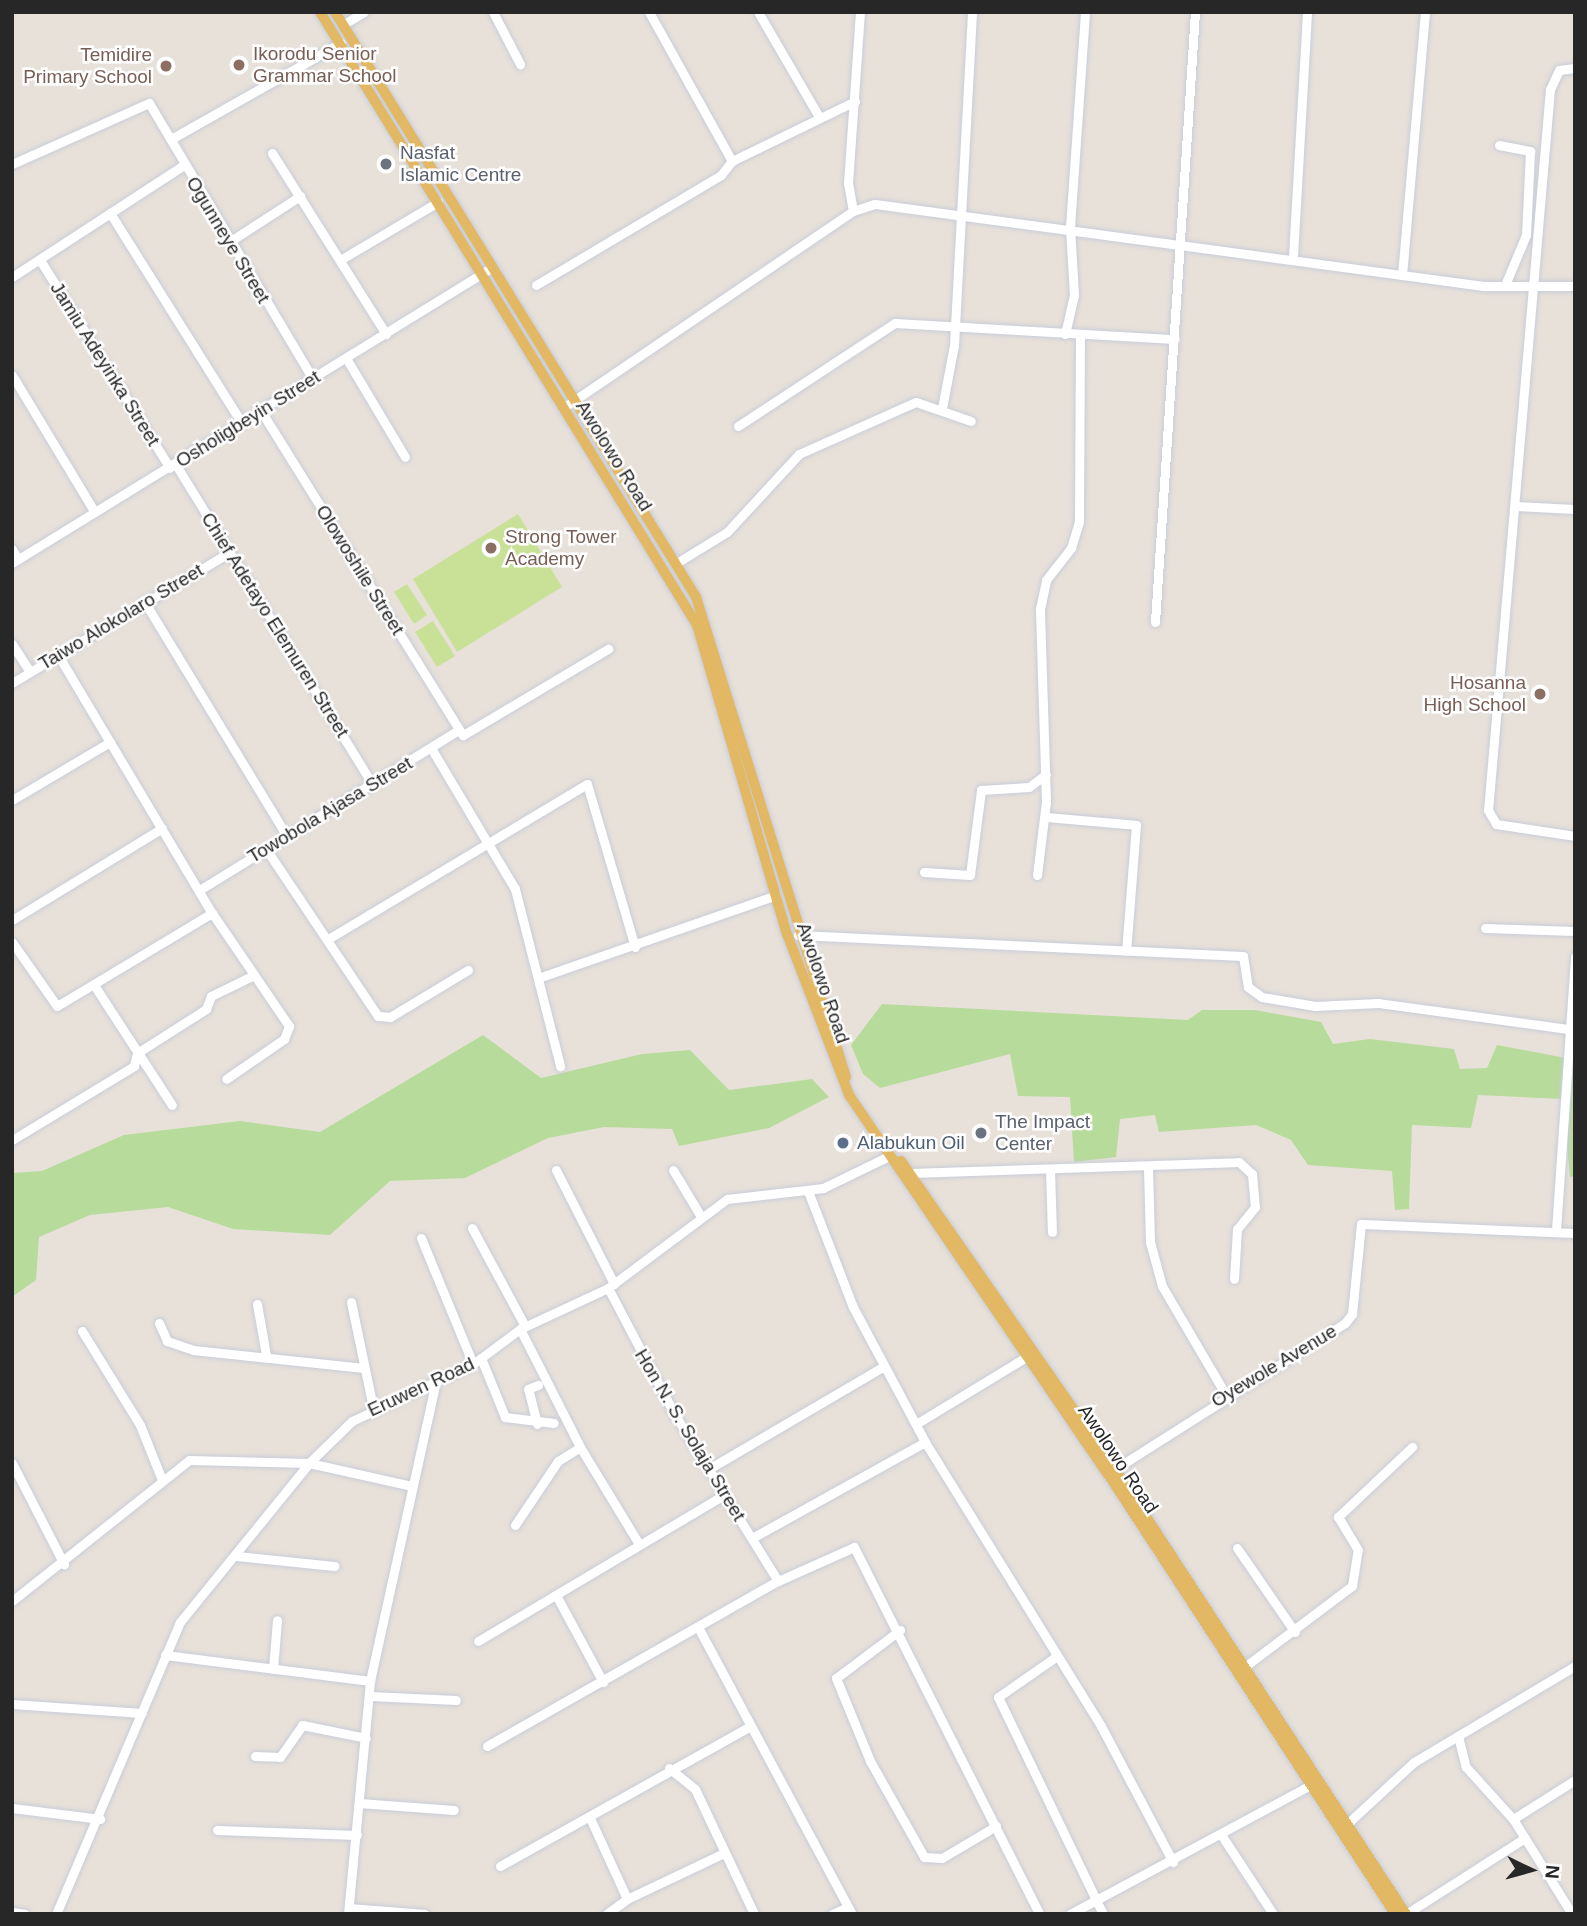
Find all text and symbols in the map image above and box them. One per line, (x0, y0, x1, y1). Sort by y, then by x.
place label: Ikorodu Senior Grammar School (253, 43, 397, 87)
place label: Temidire Primary School (23, 44, 152, 88)
marker: Ikorodu Senior Grammar School (231, 57, 247, 73)
marker: Temidire Primary School (158, 58, 174, 74)
place label: Nasfat Islamic Centre (400, 142, 521, 186)
marker: Nasfat Islamic Centre (378, 156, 394, 172)
street label: Ogunneye Street (181, 173, 275, 307)
street label: Jamiu Adeyinka Street (45, 277, 165, 451)
street label: Osholigbeyin Street (172, 365, 324, 473)
street label: Awolowo Road (571, 396, 657, 516)
street label: Olowoshile Street (311, 501, 409, 639)
street label: Chief Adetayo Elemuren Street (196, 508, 354, 742)
place label: Strong Tower Academy (505, 526, 617, 570)
marker: Strong Tower Academy (483, 540, 499, 556)
street label: Taiwo Alokolaro Street (34, 559, 208, 675)
place label: Hosanna High School (1424, 672, 1526, 716)
marker: Hosanna High School (1532, 686, 1548, 702)
street label: Towobola Ajasa Street (243, 752, 417, 868)
street label: Awolowo Road (792, 920, 854, 1046)
place label: The Impact Center (995, 1111, 1090, 1155)
marker: The Impact Center (973, 1125, 989, 1141)
place label: Alabukun Oil (857, 1132, 965, 1154)
marker: Alabukun Oil (835, 1135, 851, 1151)
street label: Oyewole Avenue (1207, 1319, 1341, 1413)
street label: Hon N. S. Solaja Street (630, 1345, 750, 1525)
street label: Eruwen Road (364, 1352, 478, 1422)
street label: Awolowo Road (1073, 1400, 1163, 1518)
north arrow (1496, 1835, 1566, 1905)
text: N (1541, 1864, 1563, 1880)

